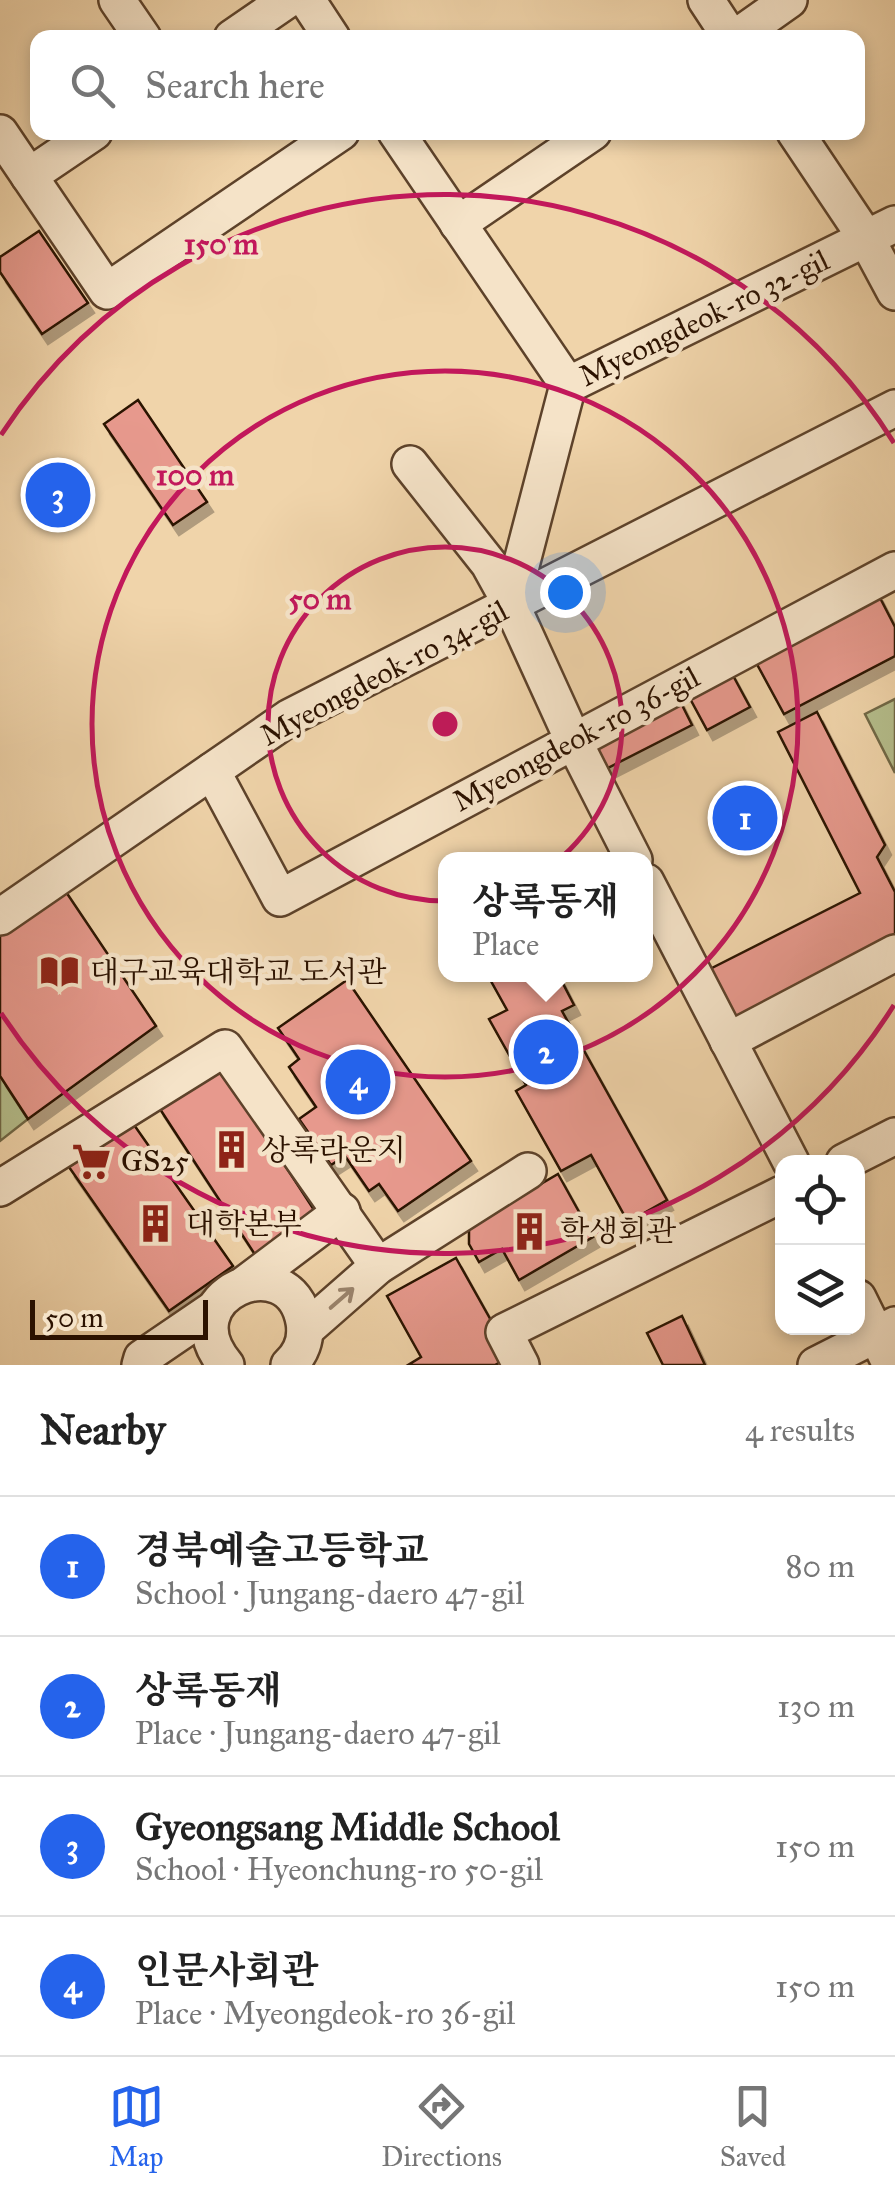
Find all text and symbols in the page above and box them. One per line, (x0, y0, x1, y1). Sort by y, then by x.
search box (30, 30, 865, 140)
icon: search (65, 58, 120, 113)
text: Search here (145, 62, 325, 108)
text: 150 m (184, 226, 259, 262)
street label: Myeongdeok-ro 32-gil (573, 242, 836, 394)
text: 100 m (156, 457, 235, 493)
pin: 3 (26, 458, 90, 532)
your location (540, 567, 591, 618)
text: 50 m (288, 581, 352, 617)
street label: Myeongdeok-ro 34-gil (254, 592, 515, 754)
street label: Myeongdeok-ro 36-gil (447, 658, 706, 819)
centre of rings (427, 706, 463, 742)
pin: 1 (712, 780, 778, 856)
popup (438, 852, 653, 982)
text: 상록동재 (472, 878, 619, 924)
text: Place (472, 925, 539, 964)
library icon: 대구교육대학교 도서관 (39, 951, 81, 993)
place label: 대구교육대학교 도서관 (90, 954, 387, 990)
pin: 2 (514, 1014, 578, 1090)
pin: 4 (326, 1044, 390, 1120)
building icon: 상록라운지 (210, 1129, 252, 1171)
place label: 상록라운지 (261, 1132, 406, 1168)
supermarket icon: GS25 (70, 1140, 112, 1182)
place label: GS25 (121, 1143, 189, 1179)
map controls (775, 1155, 865, 1335)
button: locate (775, 1155, 865, 1245)
building icon: 대학본부 (135, 1203, 177, 1245)
place label: 대학본부 (186, 1206, 302, 1242)
building icon: 학생회관 (509, 1210, 551, 1252)
place label: 학생회관 (560, 1213, 677, 1249)
button: layers (775, 1245, 865, 1335)
one-way arrow (329, 1287, 354, 1310)
scale bar (30, 1295, 208, 1340)
text: 50 m (45, 1300, 104, 1335)
text: Nearby (40, 1404, 165, 1456)
text: 4 results (745, 1411, 855, 1450)
text: 경북예술고등학교 (135, 1527, 429, 1573)
text: 1 (66, 1547, 79, 1586)
text: 80 m (786, 1547, 855, 1586)
text: School · Jungang-daero 47-gil (135, 1574, 524, 1613)
text: 상록동재 (135, 1667, 282, 1713)
text: 2 (65, 1687, 80, 1726)
text: 130 m (777, 1687, 855, 1726)
text: Place · Jungang-daero 47-gil (135, 1714, 501, 1753)
text: Gyeongsang Middle School (135, 1804, 560, 1850)
text: 3 (66, 1827, 79, 1866)
text: 150 m (775, 1827, 855, 1866)
text: School · Hyeonchung-ro 50-gil (135, 1850, 543, 1889)
text: 인문사회관 (135, 1947, 319, 1993)
text: 4 (64, 1967, 81, 2006)
text: 150 m (775, 1967, 855, 2006)
text: Place · Myeongdeok-ro 36-gil (135, 1994, 515, 2033)
tab: Map (109, 2079, 164, 2174)
tab: Directions (381, 2079, 502, 2174)
tab: Saved (720, 2079, 786, 2174)

